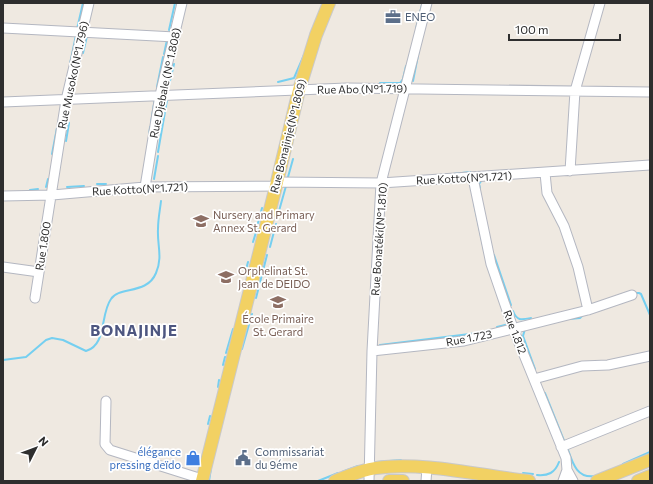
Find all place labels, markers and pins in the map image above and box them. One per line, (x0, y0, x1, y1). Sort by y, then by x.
office icon: ENEO (384, 8, 402, 26)
place label: ENEO (405, 10, 435, 23)
place label: Nursery and Primary Annex St. Gerard (213, 208, 315, 234)
school or university icon: Nursery and Primary Annex St. Gerard (192, 212, 210, 230)
place label: Orphelinat St. Jean de DEIDO (238, 264, 310, 291)
school or university icon: Orphelinat St. Jean de DEIDO (217, 268, 235, 286)
school or university icon: École Primaire St. Gerard (269, 293, 287, 311)
place label: École Primaire St. Gerard (242, 311, 314, 338)
place label: élégance pressing deïdo (109, 445, 181, 471)
place label: Commissariat du 9éme (255, 445, 325, 471)
shop icon: élégance pressing deïdo (184, 449, 202, 467)
public building icon: Commissariat du 9éme (234, 449, 252, 467)

